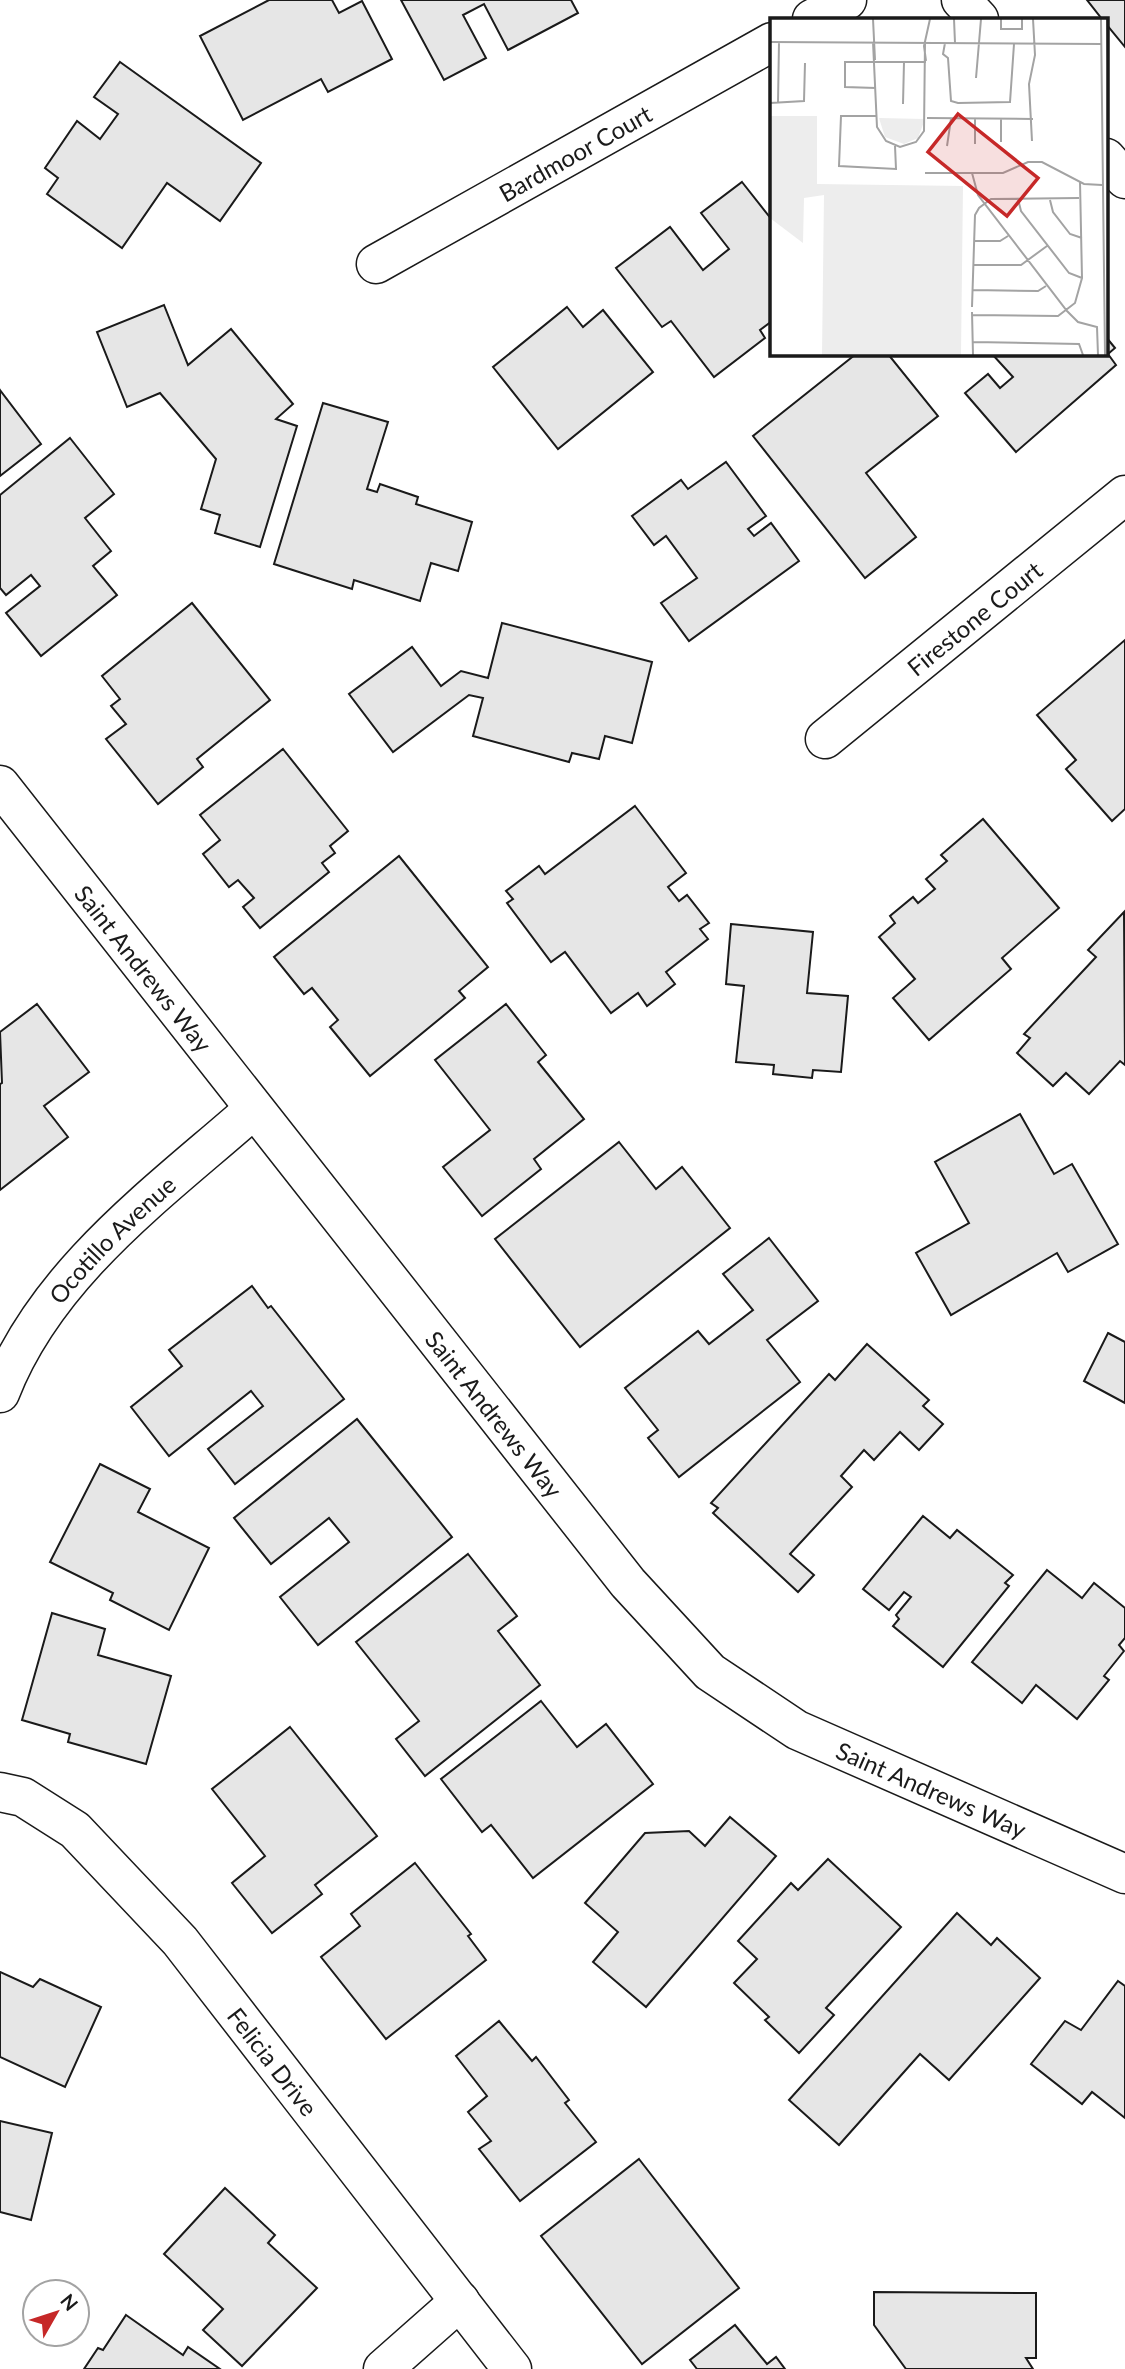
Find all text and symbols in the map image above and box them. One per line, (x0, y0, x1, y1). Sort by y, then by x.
inset map (770, 18, 1108, 355)
street label: Bardmoor Court (493, 98, 657, 207)
street label: Firestone Court (901, 554, 1047, 681)
street label: Saint Andrews Way (70, 879, 219, 1058)
street label: Ocotillo Avenue (42, 1169, 181, 1309)
street label: Saint Andrews Way (420, 1324, 570, 1503)
street label: Saint Andrews Way (832, 1735, 1031, 1844)
street label: Felicia Drive (222, 2001, 324, 2121)
north arrow (21, 2278, 91, 2348)
text: N (56, 2289, 83, 2315)

